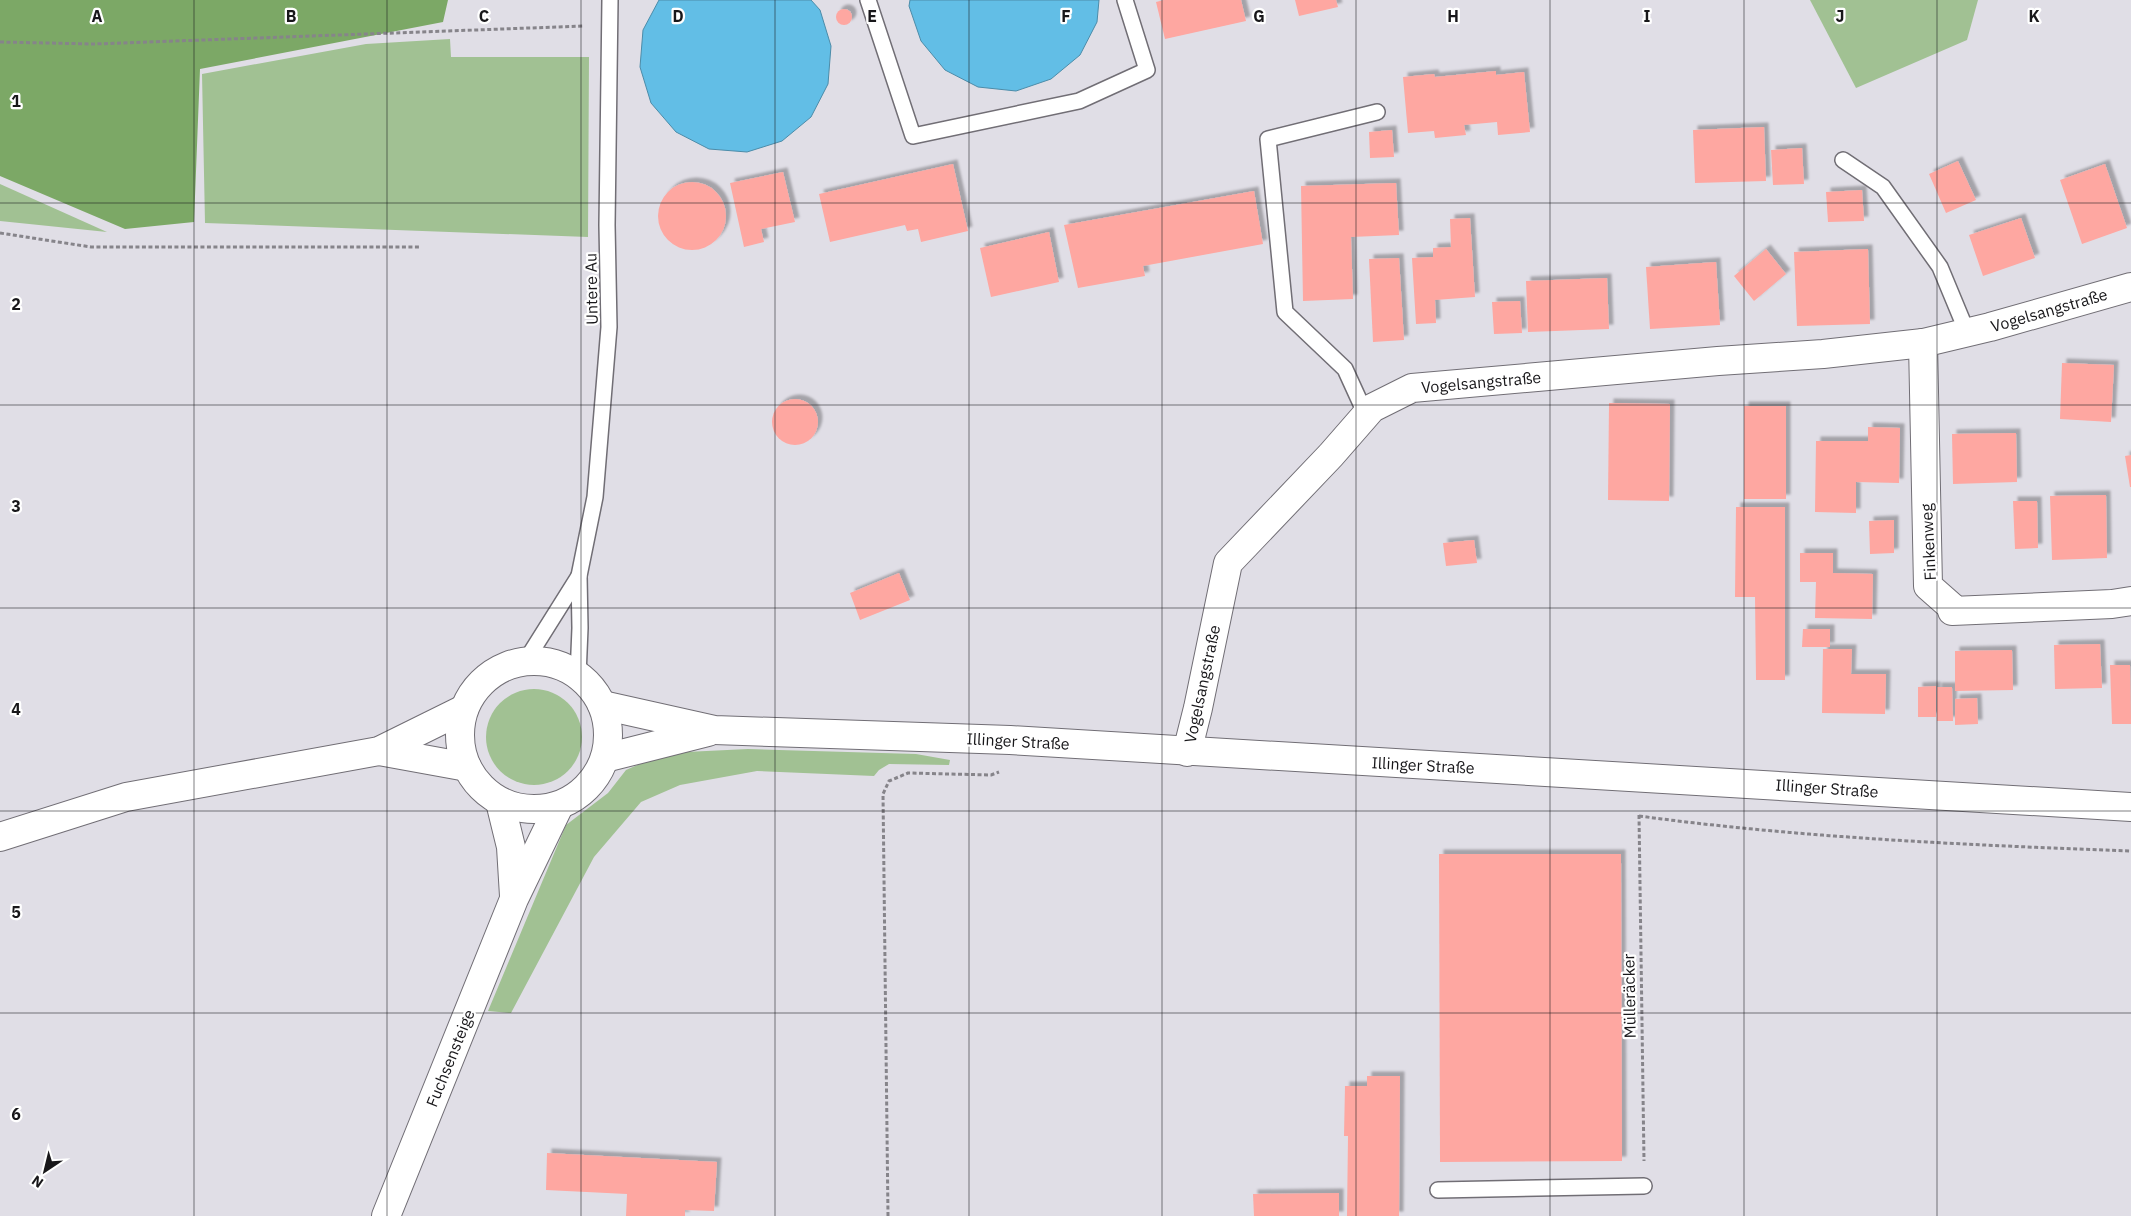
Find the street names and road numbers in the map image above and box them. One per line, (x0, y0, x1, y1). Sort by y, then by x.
street label: Untere Au (580, 253, 602, 325)
street label: Vogelsangstraße (1988, 284, 2110, 336)
street label: Vogelsangstraße (1420, 367, 1542, 397)
street label: Finkenweg (1916, 502, 1940, 581)
street label: Vogelsangstraße (1180, 623, 1224, 745)
street label: Illinger Straße (966, 728, 1070, 754)
street label: Illinger Straße (1371, 752, 1475, 778)
street label: Illinger Straße (1775, 774, 1879, 802)
street label: Mülleräcker (1618, 953, 1640, 1039)
street label: Fuchsensteige (421, 1006, 479, 1110)

